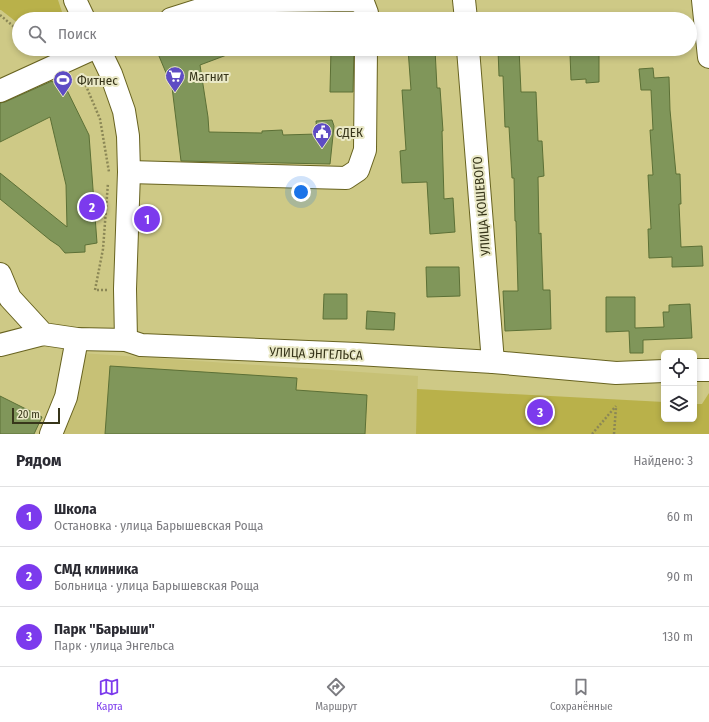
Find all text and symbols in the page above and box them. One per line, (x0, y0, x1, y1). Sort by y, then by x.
search box (12, 12, 697, 56)
icon: search (26, 23, 48, 45)
text: Поиск (58, 25, 96, 43)
supermarket icon: Магнит (164, 65, 186, 93)
sports icon: Фитнес (52, 69, 74, 97)
place label: Магнит (189, 69, 230, 84)
place label: Фитнес (77, 73, 118, 88)
public building icon: СДЕК (311, 121, 333, 149)
place label: СДЕК (336, 125, 363, 140)
street label: УЛИЦА КОШЕВОГО (470, 156, 493, 257)
your location (291, 182, 311, 202)
pin: 2 (79, 192, 105, 222)
pin: 1 (134, 204, 160, 234)
street label: УЛИЦА ЭНГЕЛЬСА (268, 344, 363, 363)
map controls (661, 350, 697, 422)
button: locate (661, 350, 697, 386)
button: layers (661, 386, 697, 422)
pin: 3 (527, 397, 553, 427)
scale bar (12, 406, 60, 425)
text: 20 m (18, 408, 40, 421)
text: Рядом (16, 450, 61, 471)
text: Найдено: 3 (633, 453, 693, 468)
text: Школа (54, 500, 97, 518)
text: 1 (26, 509, 32, 524)
text: 60 m (667, 509, 693, 524)
text: Остановка · улица Барышевская Роща (54, 518, 263, 533)
text: СМД клиника (54, 560, 138, 578)
text: 2 (26, 569, 32, 584)
text: 90 m (667, 569, 693, 584)
text: Больница · улица Барышевская Роща (54, 578, 259, 593)
text: Парк "Барыши" (54, 620, 155, 638)
text: 3 (26, 629, 32, 644)
text: 130 m (662, 629, 693, 644)
text: Парк · улица Энгельса (54, 638, 174, 653)
tab: Карта (96, 676, 123, 713)
tab: Маршрут (315, 676, 357, 713)
tab: Сохранённые (550, 676, 613, 713)

